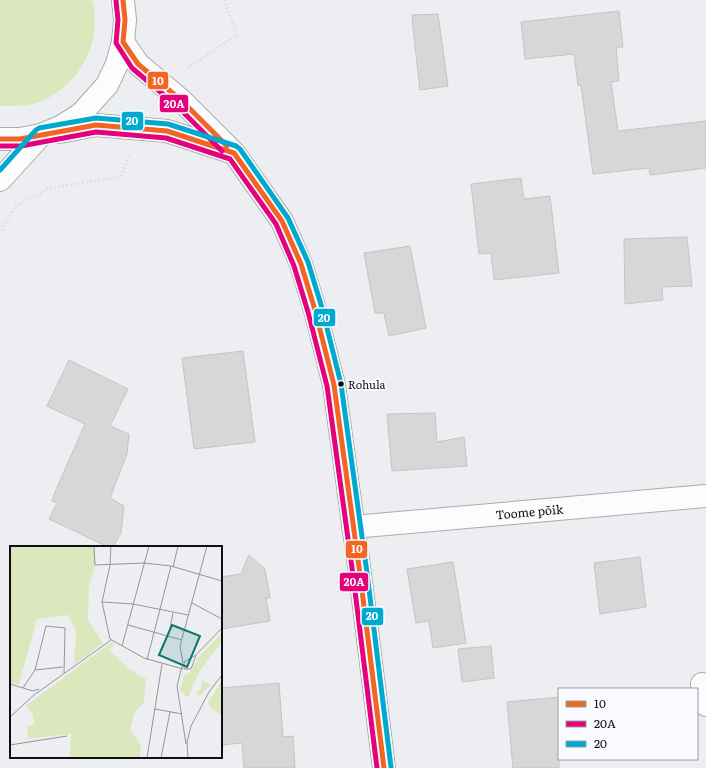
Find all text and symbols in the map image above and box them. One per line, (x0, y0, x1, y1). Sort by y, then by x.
line badge: 10 (147, 71, 169, 90)
text: 10 (152, 72, 164, 88)
line badge: 20A (159, 94, 189, 113)
text: 20A (164, 95, 185, 111)
line badge: 20 (121, 111, 144, 131)
text: 20 (126, 112, 139, 128)
line badge: 20 (313, 308, 336, 327)
text: 20 (318, 309, 331, 325)
place label: Rohula (348, 376, 386, 392)
marker: Rohula (336, 379, 346, 389)
street label: Toome põik (495, 500, 565, 523)
line badge: 10 (345, 540, 368, 559)
text: 10 (351, 540, 363, 556)
inset map (10, 546, 222, 758)
line badge: 20A (339, 572, 369, 592)
text: 20A (344, 573, 365, 589)
line badge: 20 (361, 607, 384, 626)
text: 20 (366, 607, 379, 623)
legend (558, 688, 698, 760)
text: 10 (594, 694, 606, 712)
text: 20A (594, 714, 616, 732)
text: 20 (594, 734, 607, 752)

